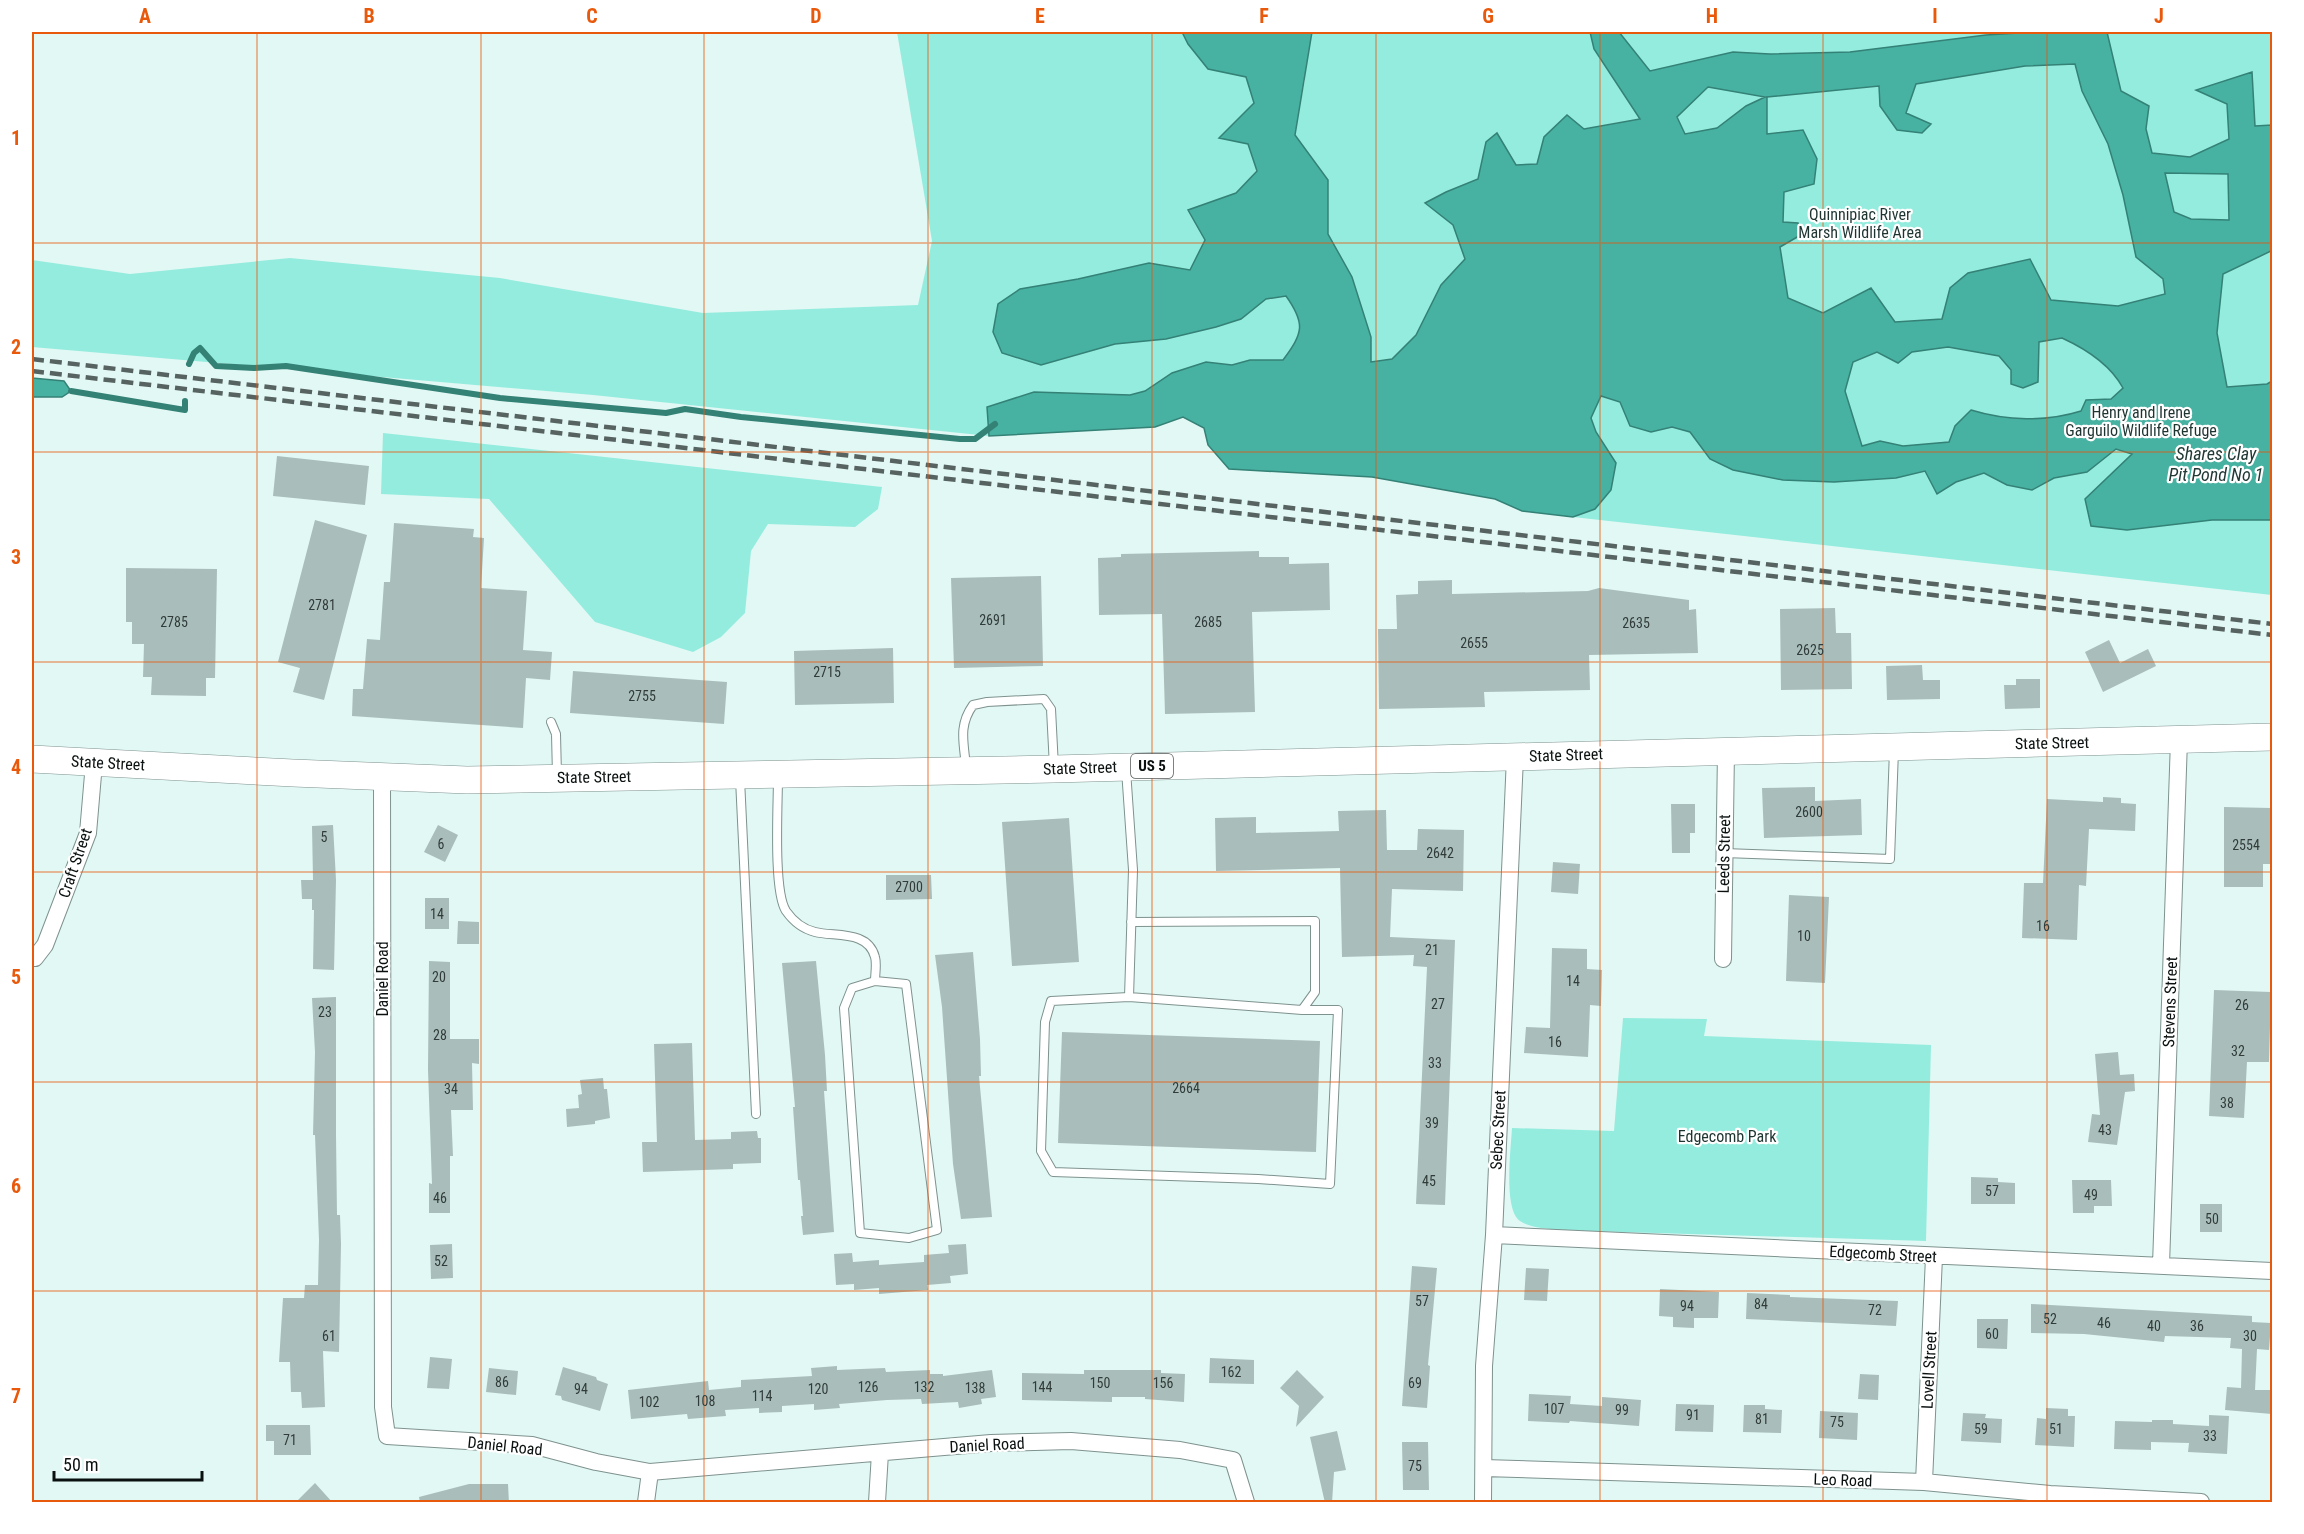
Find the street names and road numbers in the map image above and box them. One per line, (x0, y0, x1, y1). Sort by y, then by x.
street label: State Street (2015, 733, 2089, 753)
street label: State Street (1529, 744, 1604, 766)
street label: State Street (71, 752, 146, 774)
road number: US 5 (1131, 754, 1173, 778)
street label: State Street (1043, 757, 1118, 779)
street label: State Street (557, 767, 631, 787)
street label: Leeds Street (1714, 814, 1734, 894)
street label: Craft Street (54, 825, 96, 900)
street label: Daniel Road (373, 941, 392, 1017)
street label: Stevens Street (2159, 956, 2181, 1048)
street label: Sebec Street (1486, 1089, 1510, 1170)
street label: Edgecomb Street (1829, 1242, 1938, 1266)
street label: Lovell Street (1917, 1330, 1941, 1410)
street label: Daniel Road (467, 1433, 543, 1459)
street label: Daniel Road (949, 1434, 1025, 1456)
street label: Leo Road (1813, 1469, 1873, 1491)

